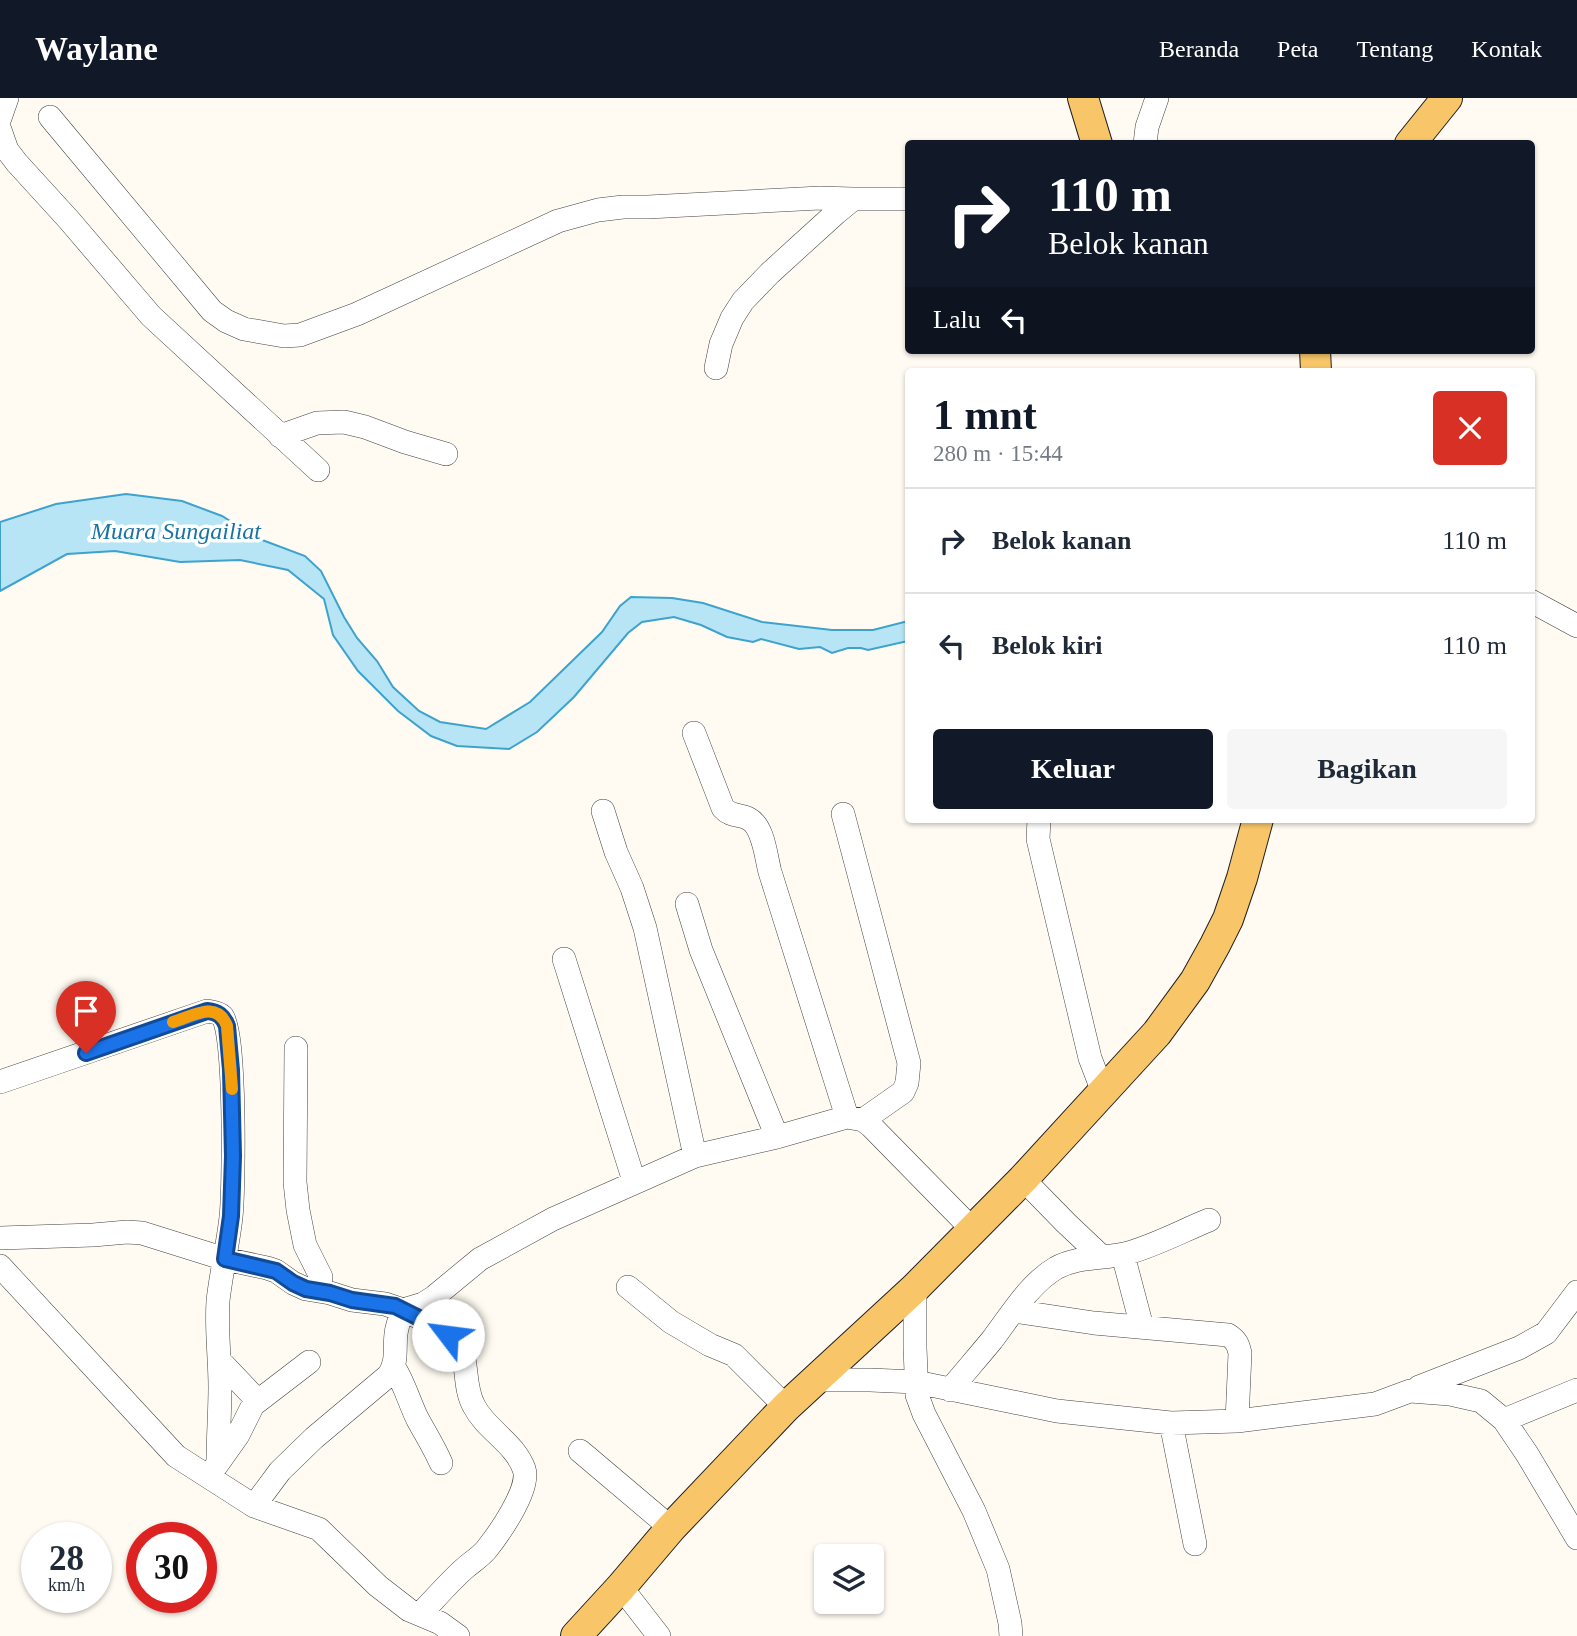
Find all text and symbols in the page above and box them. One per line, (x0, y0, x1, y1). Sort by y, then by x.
text: Waylane (35, 31, 158, 67)
text: Beranda (1159, 36, 1239, 62)
text: Peta (1277, 36, 1318, 62)
text: Tentang (1356, 36, 1433, 62)
text: Kontak (1471, 36, 1542, 62)
text: 110 m (1048, 167, 1172, 222)
icon: right (933, 168, 1024, 259)
text: Belok kanan (1048, 225, 1209, 261)
icon: left (995, 301, 1033, 339)
text: Lalu (933, 305, 981, 334)
button: close (1433, 391, 1507, 465)
text: 1 mnt (933, 392, 1037, 438)
text: 280 m · 15:44 (933, 441, 1063, 466)
water label: Muara Sungailiat (90, 518, 262, 544)
icon: right (933, 522, 971, 560)
text: Belok kanan (992, 526, 1131, 555)
text: 110 m (1442, 526, 1507, 555)
icon: left (933, 627, 971, 665)
text: Belok kiri (992, 631, 1103, 660)
text: 110 m (1442, 631, 1507, 660)
button: Keluar (933, 729, 1213, 809)
button: Bagikan (1227, 729, 1507, 809)
pin (56, 981, 116, 1053)
icon: arrive (67, 992, 105, 1030)
position arrow (411, 1298, 485, 1372)
speed limit sign: 30 (126, 1522, 217, 1613)
text: 28 (49, 1539, 84, 1578)
map controls (814, 1544, 884, 1614)
button: layers (814, 1544, 884, 1614)
text: km/h (48, 1575, 85, 1595)

